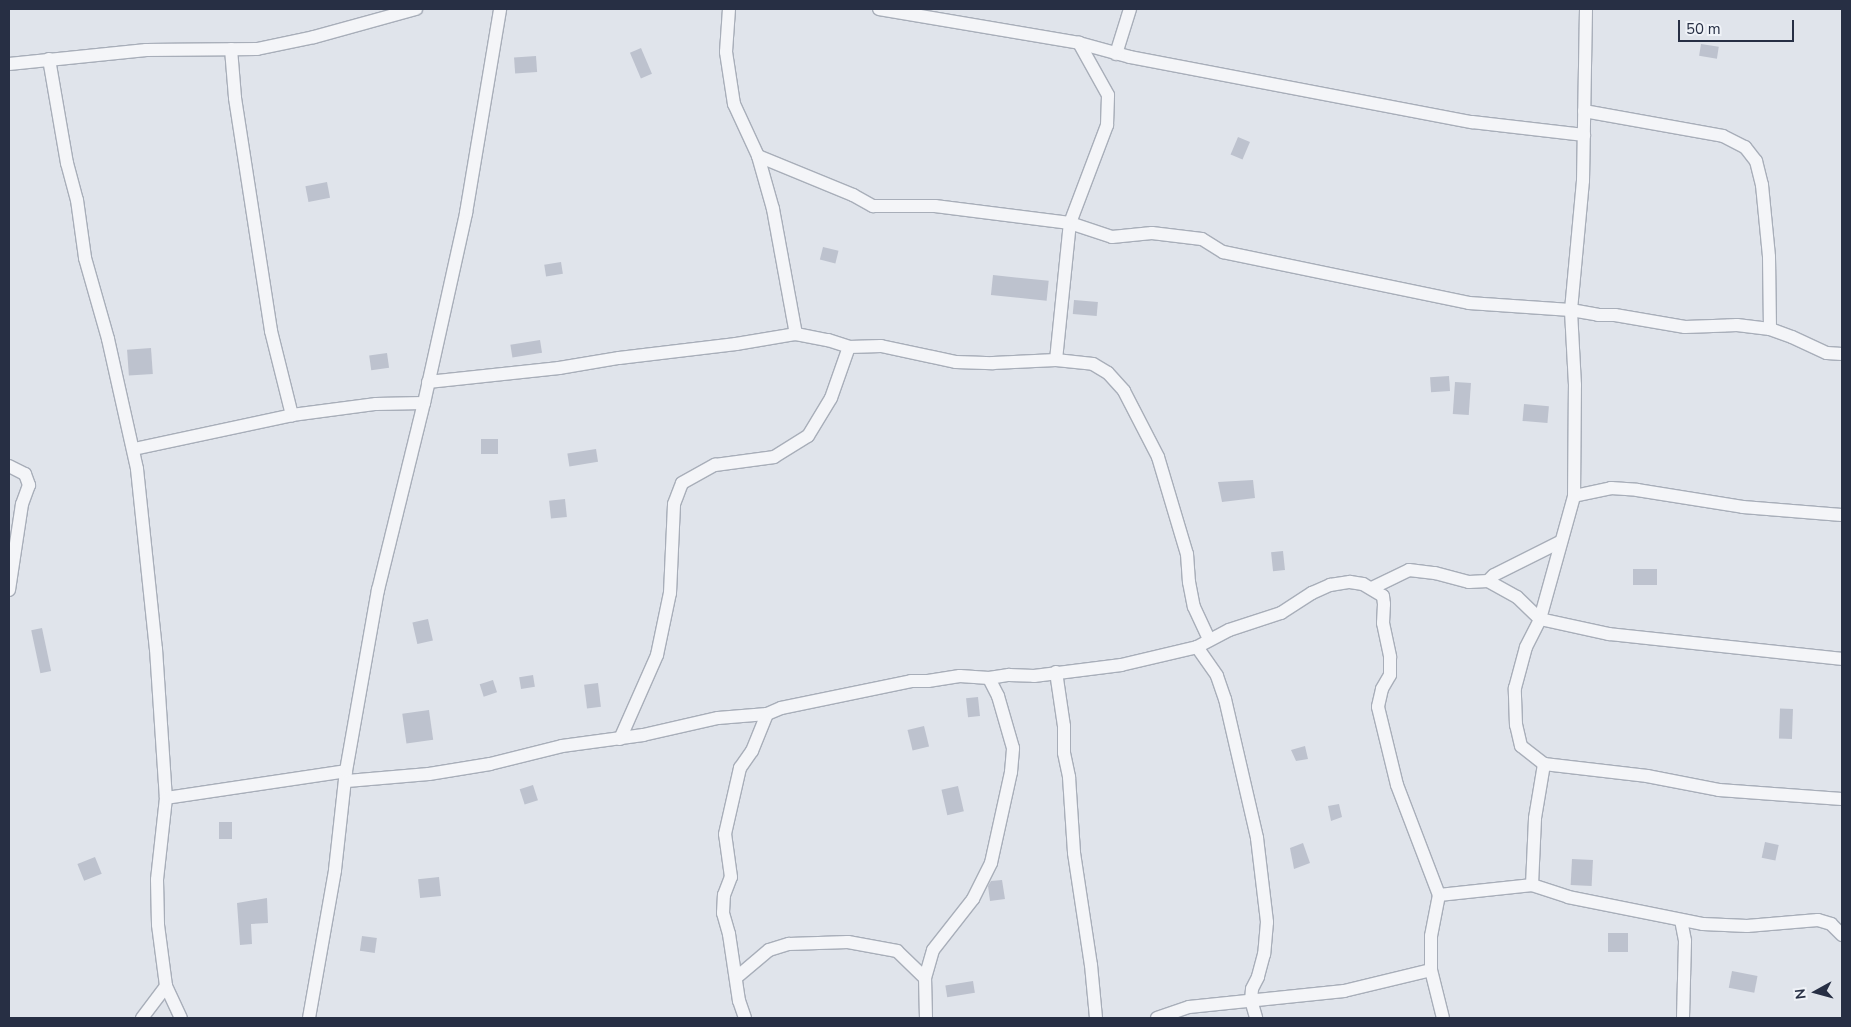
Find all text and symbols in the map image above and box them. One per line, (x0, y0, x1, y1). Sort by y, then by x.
scale bar (1681, 10, 1797, 42)
text: 50 m (1686, 19, 1721, 39)
north arrow (1791, 967, 1841, 1017)
text: N (1791, 988, 1811, 1000)

